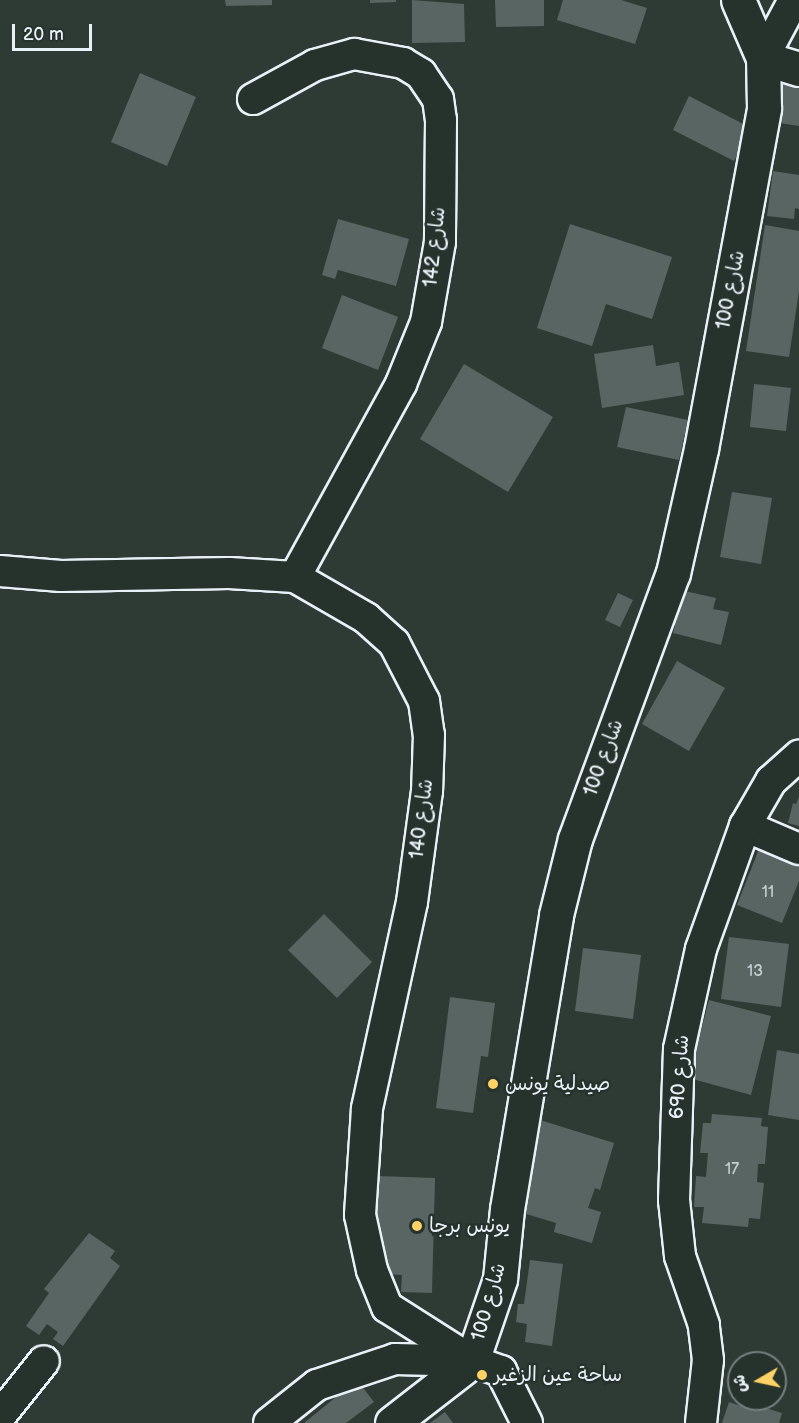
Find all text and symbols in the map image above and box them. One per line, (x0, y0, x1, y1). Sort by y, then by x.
scale bar (15, 12, 94, 50)
text: 20 m (23, 24, 64, 45)
street label: شارع 142 (419, 206, 451, 288)
street label: شارع 100 (712, 248, 750, 332)
street label: شارع 100 (579, 716, 629, 800)
street label: شارع 140 (405, 778, 439, 860)
house number: 11 (762, 883, 774, 903)
house number: 13 (747, 962, 763, 982)
street label: شارع 690 (665, 1034, 695, 1120)
place label: صيدلية يونس (505, 1072, 610, 1096)
marker: صيدلية يونس (486, 1077, 500, 1091)
house number: 17 (725, 1160, 739, 1180)
place label: يونس برجا (429, 1214, 510, 1238)
marker: يونس برجا (410, 1219, 424, 1233)
street label: شارع 100 (466, 1260, 512, 1344)
north arrow (727, 1351, 787, 1411)
place label: ساحة عين الزغير (494, 1363, 622, 1387)
marker: ساحة عين الزغير (475, 1368, 489, 1382)
text: ش (730, 1373, 751, 1394)

